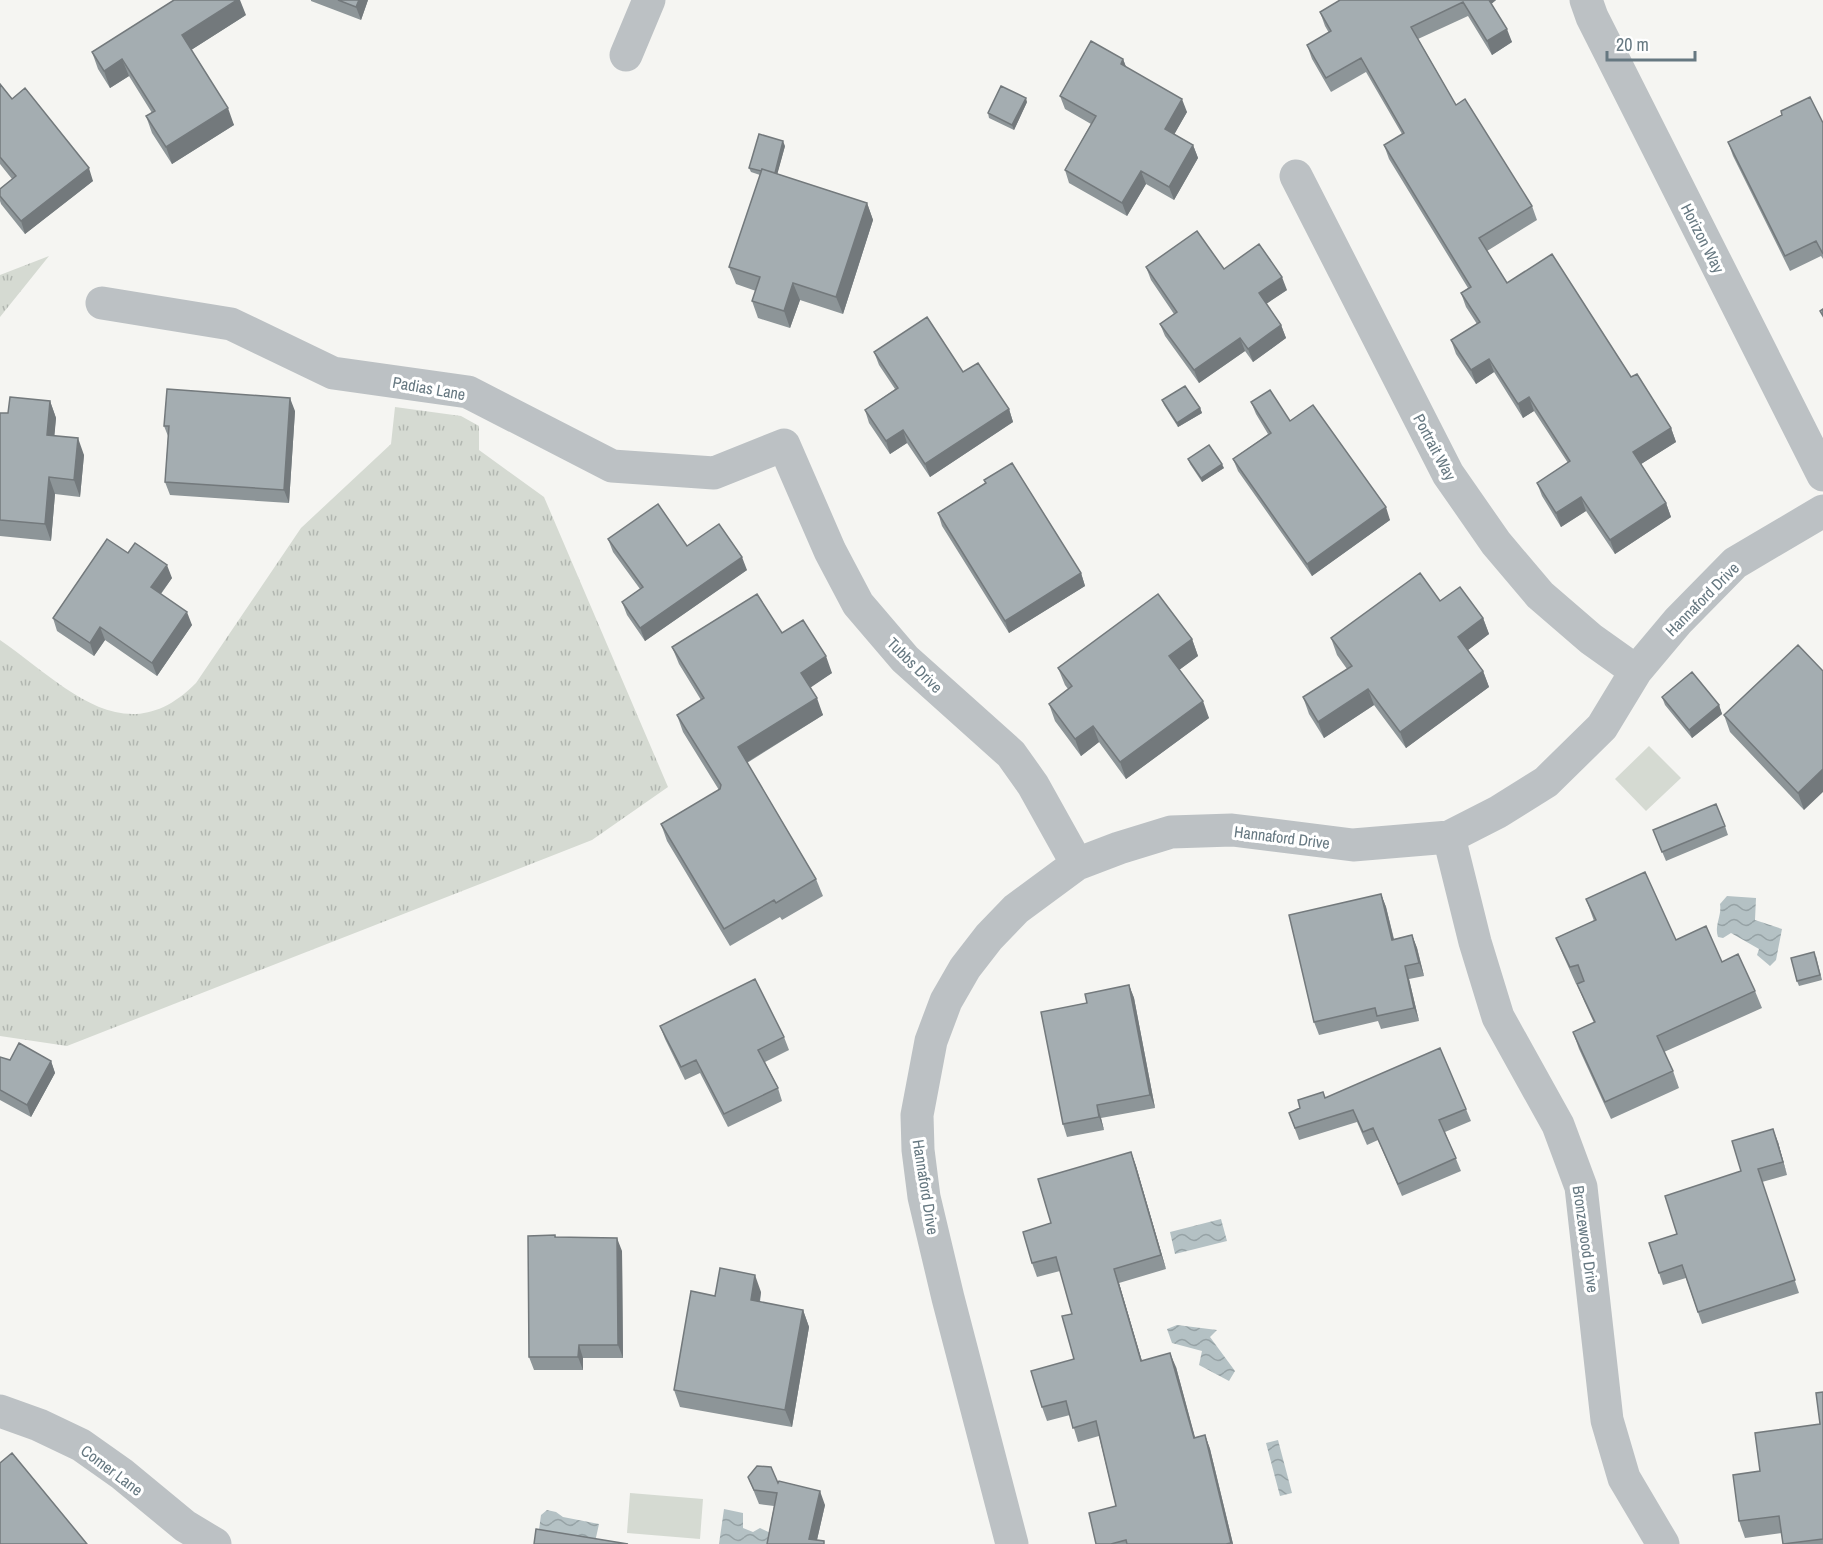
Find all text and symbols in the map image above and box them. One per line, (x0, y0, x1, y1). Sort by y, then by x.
scale bar (1607, 24, 1696, 62)
text: 20 m (1616, 32, 1649, 57)
street label: Horizon Way (1676, 199, 1730, 277)
street label: Padias Lane (391, 371, 467, 405)
street label: Portrait Way (1408, 410, 1462, 485)
street label: Hannaford Drive (1660, 557, 1744, 641)
street label: Tubbs Drive (882, 632, 948, 698)
street label: Hannaford Drive (1233, 820, 1331, 854)
street label: Hannaford Drive (908, 1138, 944, 1236)
street label: Bronzewood Drive (1568, 1184, 1604, 1294)
street label: Comer Lane (77, 1439, 147, 1501)

